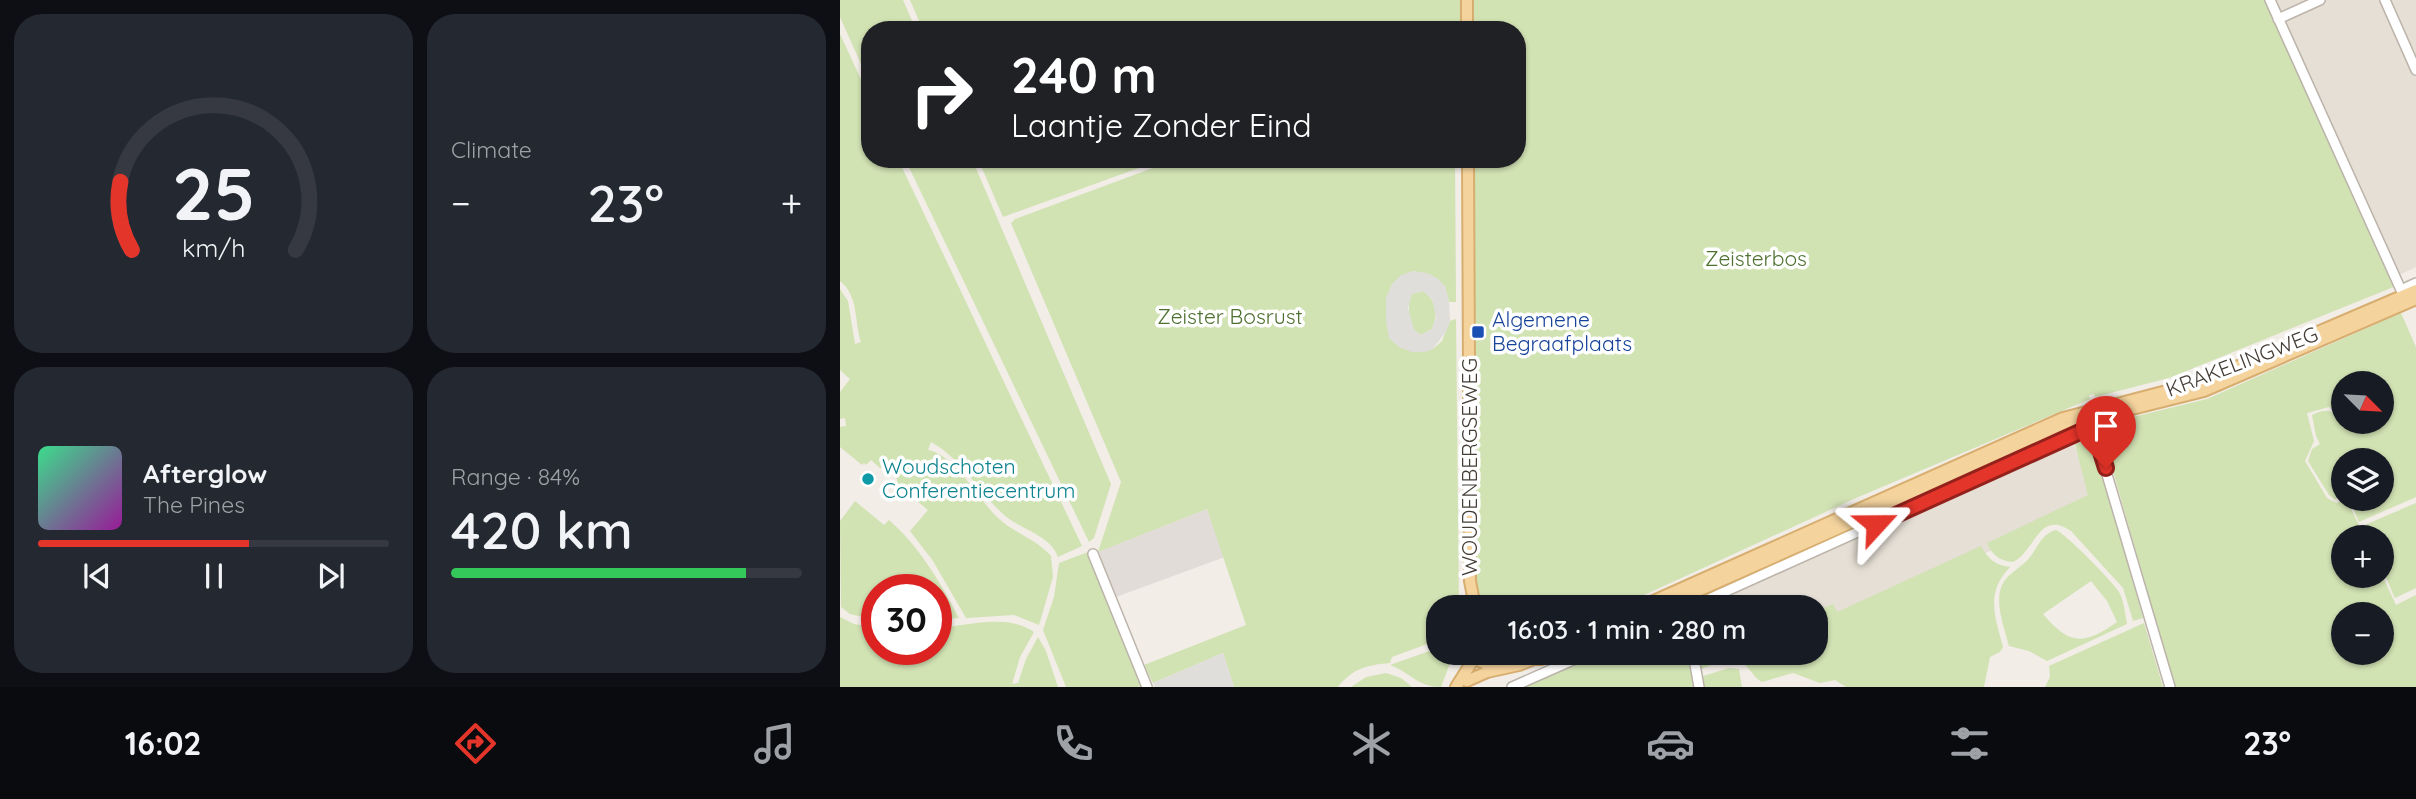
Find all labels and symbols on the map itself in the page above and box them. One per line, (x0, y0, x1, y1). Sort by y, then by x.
park label: Zeisterbos (1705, 245, 1807, 271)
park label: Zeister Bosrust (1157, 303, 1303, 329)
place label: Algemene Begraafplaats (1492, 306, 1632, 356)
street label: KRAKELINGWEG (2162, 320, 2321, 402)
marker: Algemene Begraafplaats (1470, 324, 1486, 340)
street label: WOUDENBERGSEWEG (1456, 358, 1482, 576)
north arrow (2331, 371, 2394, 434)
pin (2076, 396, 2136, 468)
place label: Woudschoten Conferentiecentrum (882, 453, 1075, 503)
marker: Woudschoten Conferentiecentrum (860, 471, 876, 487)
position arrow (1839, 487, 1913, 561)
speed limit sign: 30 (861, 574, 952, 665)

